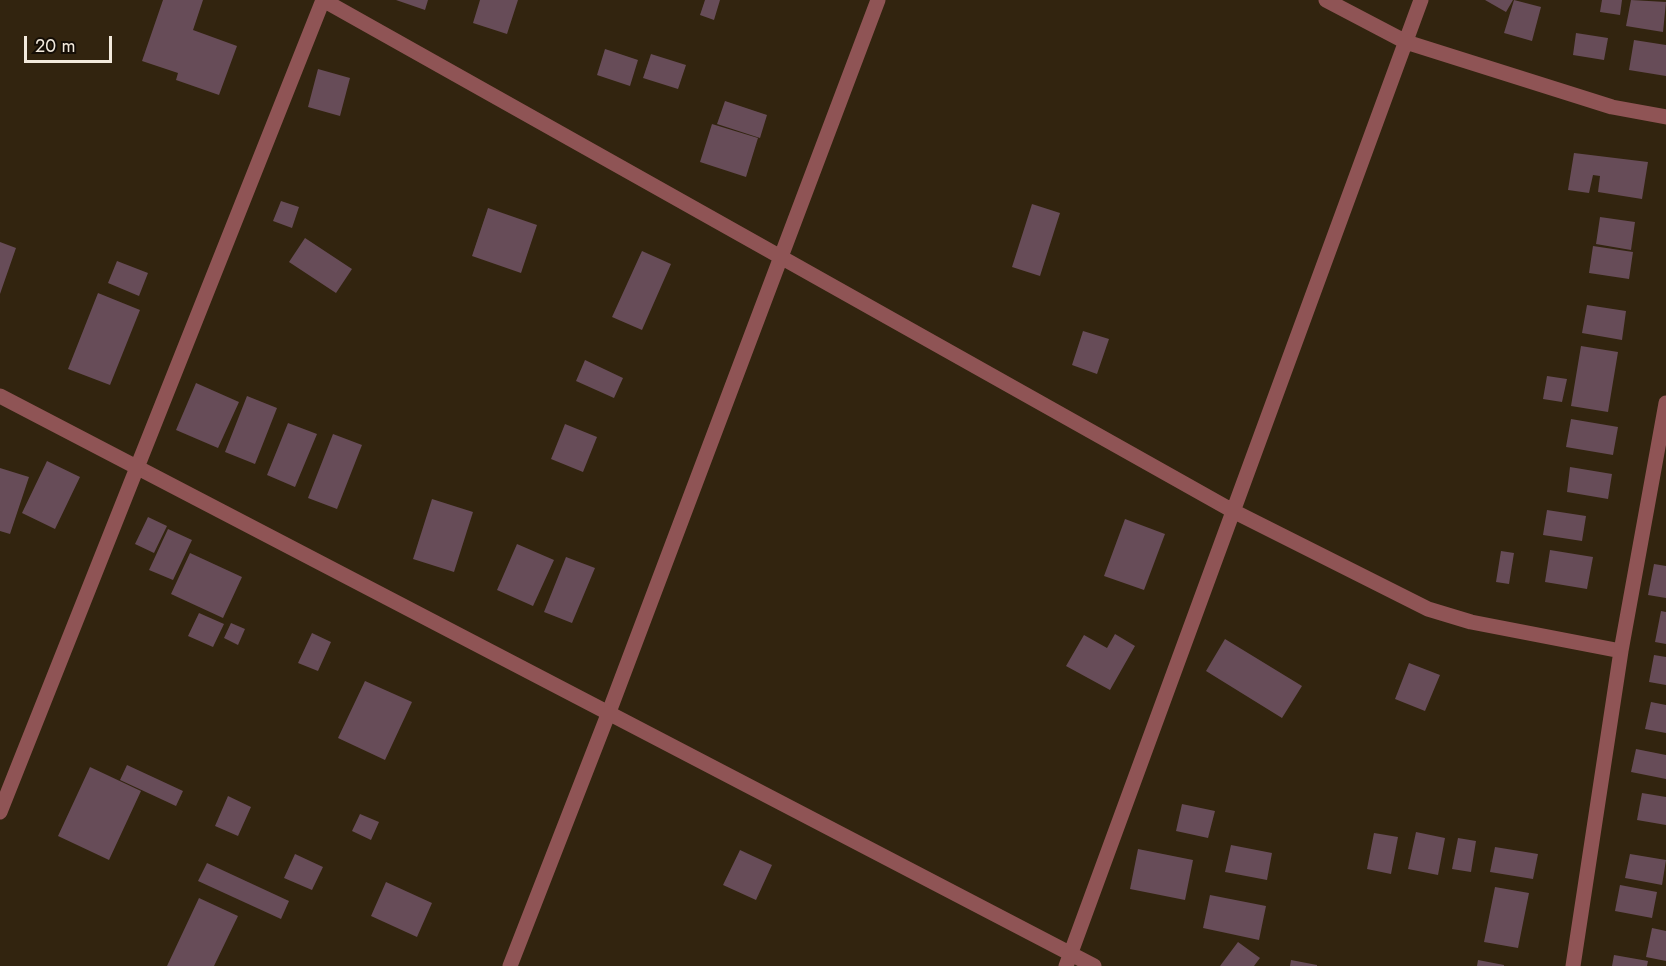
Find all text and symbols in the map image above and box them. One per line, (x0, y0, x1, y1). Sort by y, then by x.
scale bar (27, 24, 116, 62)
text: 20 m (35, 33, 75, 59)

